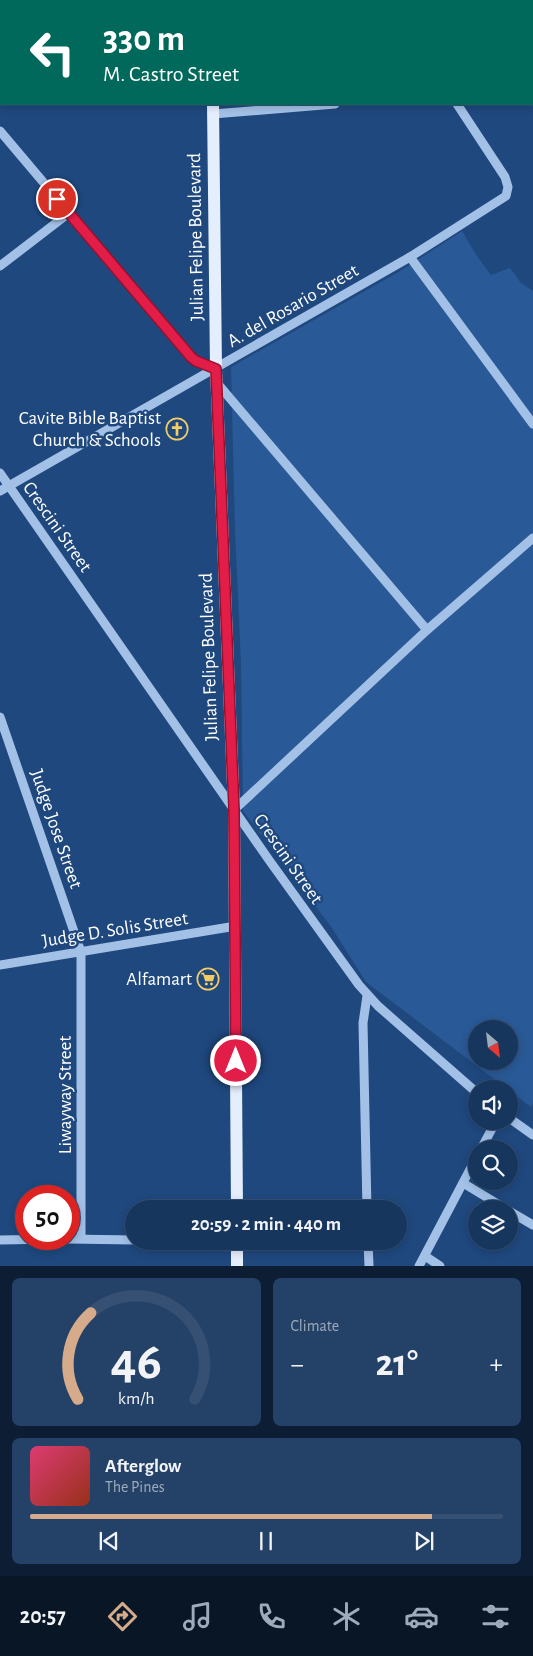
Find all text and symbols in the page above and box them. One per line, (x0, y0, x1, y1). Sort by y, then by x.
icon: left (20, 20, 85, 85)
text: 330 m (103, 22, 185, 57)
text: M. Castro Street (103, 63, 239, 85)
street label: Julian Felipe Boulevard (185, 153, 207, 321)
pin (36, 178, 78, 220)
icon: arrive (43, 185, 71, 213)
street label: A. del Rosario Street (224, 261, 362, 351)
place label: Cavite Bible Baptist Church & Schools (19, 409, 161, 450)
church icon: Cavite Bible Baptist Church & Schools (165, 417, 189, 441)
street label: Crescini Street (19, 478, 95, 576)
street label: Julian Felipe Boulevard (197, 572, 221, 741)
street label: Judge Jose Street (27, 767, 85, 891)
street label: Crescini Street (250, 810, 326, 908)
street label: Judge D. Solis Street (41, 909, 189, 951)
supermarket icon: Alfamart (196, 967, 220, 991)
place label: Alfamart (126, 970, 192, 989)
north arrow (468, 1020, 518, 1070)
map controls (468, 1020, 518, 1250)
position arrow (209, 1034, 261, 1086)
street label: Liwayway Street (56, 1036, 75, 1154)
button: sound (468, 1080, 518, 1130)
button: search (468, 1140, 518, 1190)
speed limit sign: 50 (15, 1185, 80, 1250)
button: layers (468, 1200, 518, 1250)
text: 20:59 · 2 min · 440 m (191, 1215, 341, 1234)
text: Climate (291, 1318, 339, 1334)
text: 46 (111, 1336, 162, 1388)
text: 21° (375, 1345, 418, 1383)
text: − (291, 1351, 304, 1379)
text: + (490, 1351, 503, 1379)
text: km/h (118, 1390, 155, 1408)
text: Afterglow (105, 1457, 181, 1476)
text: The Pines (105, 1479, 165, 1495)
icon: previous (95, 1527, 123, 1555)
icon: pause (252, 1527, 280, 1555)
icon: next (410, 1527, 438, 1555)
icon: directions (105, 1599, 140, 1634)
icon: music (180, 1599, 215, 1634)
icon: phone (254, 1599, 289, 1634)
icon: climate (329, 1599, 364, 1634)
icon: car (404, 1599, 439, 1634)
icon: filters (478, 1599, 513, 1634)
text: 20:57 (20, 1605, 66, 1627)

